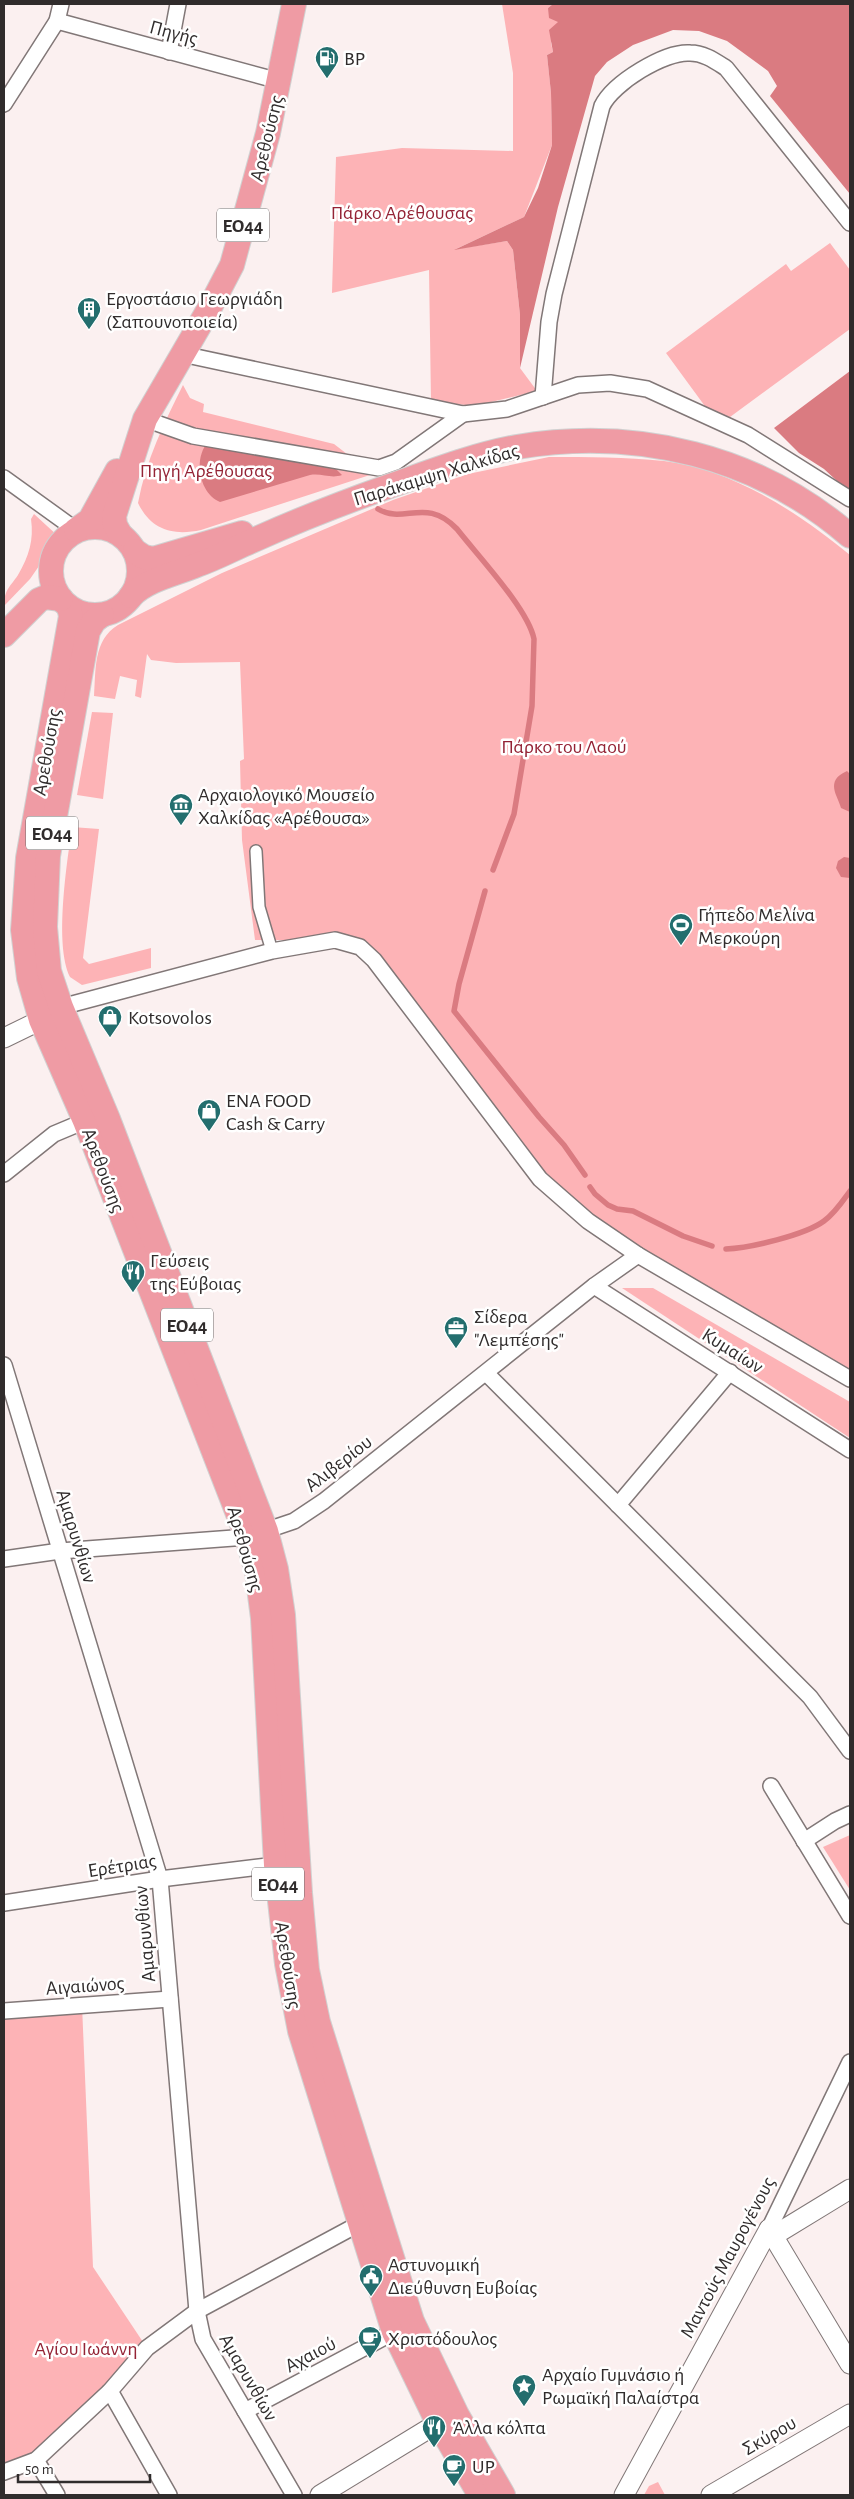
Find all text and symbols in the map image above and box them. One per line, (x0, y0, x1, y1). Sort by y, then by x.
street label: Πηγής (148, 17, 200, 49)
fuel station icon: BP (314, 45, 340, 79)
place label: BP (344, 49, 365, 69)
street label: Αρεθούσης (247, 93, 287, 183)
park label: Πάρκο Αρέθουσας (331, 203, 473, 223)
road number: ΕΟ44 (217, 208, 269, 242)
place label: Εργοστάσιο Γεωργιάδη (Σαπουνοποιεία) (106, 289, 283, 332)
building icon: Εργοστάσιο Γεωργιάδη (Σαπουνοποιεία) (76, 296, 102, 330)
street label: Παράκαμψη Χαλκίδας (351, 440, 522, 510)
park label: Πηγή Αρέθουσας (140, 461, 273, 481)
street label: Αρεθούσης (29, 707, 65, 797)
park label: Πάρκο του Λαού (501, 737, 627, 757)
place label: Αρχαιολογικό Μουσείο Χαλκίδας «Αρέθουσα» (198, 785, 375, 828)
museum icon: Αρχαιολογικό Μουσείο Χαλκίδας «Αρέθουσα» (168, 792, 194, 826)
road number: ΕΟ44 (26, 816, 78, 850)
place label: Γήπεδο Μελίνα Μερκούρη (698, 905, 815, 948)
sports icon: Γήπεδο Μελίνα Μερκούρη (668, 912, 694, 946)
shop icon: Kotsovolos (97, 1004, 123, 1038)
place label: Kotsovolos (128, 1008, 212, 1028)
place label: ENA FOOD Cash & Carry (226, 1091, 326, 1134)
shop icon: ENA FOOD Cash & Carry (196, 1098, 222, 1132)
street label: Αρεθούσης (78, 1126, 128, 1215)
place label: Γεύσεις της Εύβοιας (149, 1251, 242, 1294)
restaurant icon: Γεύσεις της Εύβοιας (120, 1259, 146, 1293)
place label: Σίδερα "Λεμπέσης" (474, 1307, 564, 1350)
road number: ΕΟ44 (161, 1308, 213, 1342)
office icon: Σίδερα "Λεμπέσης" (443, 1315, 469, 1349)
street label: Κυμαίων (698, 1324, 767, 1377)
street label: Αλιβερίου (301, 1432, 376, 1496)
street label: Αμαρυνθίων (52, 1487, 100, 1585)
street label: Αρεθούσης (223, 1504, 267, 1595)
street label: Ερέτριας (86, 1851, 158, 1881)
road number: ΕΟ44 (252, 1868, 304, 1900)
street label: Αμαρυνθίων (131, 1885, 159, 1983)
street label: Αρεθούσης (271, 1920, 305, 2010)
street label: Αιγαιώνος (45, 1973, 125, 1999)
street label: Μαντούς Μαυρογένους (677, 2173, 779, 2341)
place label: Αστυνομική Διεύθυνση Ευβοίας (388, 2255, 538, 2298)
public building icon: Αστυνομική Διεύθυνση Ευβοίας (358, 2263, 384, 2297)
cafe icon: Χριστόδουλος (357, 2325, 383, 2359)
place label: Χριστόδουλος (388, 2329, 497, 2349)
street label: Αμαρυνθίων (215, 2331, 281, 2424)
street label: Αχαιού (282, 2333, 339, 2377)
park label: Αγίου Ιωάννη (34, 2339, 138, 2359)
place label: Αρχαίο Γυμνάσιο ή Ρωμαϊκή Παλαίστρα (542, 2365, 700, 2408)
place icon: Αρχαίο Γυμνάσιο ή Ρωμαϊκή Παλαίστρα (511, 2373, 537, 2407)
street label: Σκύρου (739, 2413, 800, 2459)
restaurant icon: Άλλα κόλπα (421, 2414, 447, 2448)
place label: Άλλα κόλπα (452, 2418, 546, 2438)
scale bar (18, 2452, 150, 2484)
cafe icon: UP (441, 2453, 467, 2487)
place label: UP (472, 2457, 495, 2477)
text: 50 m (25, 2462, 54, 2477)

